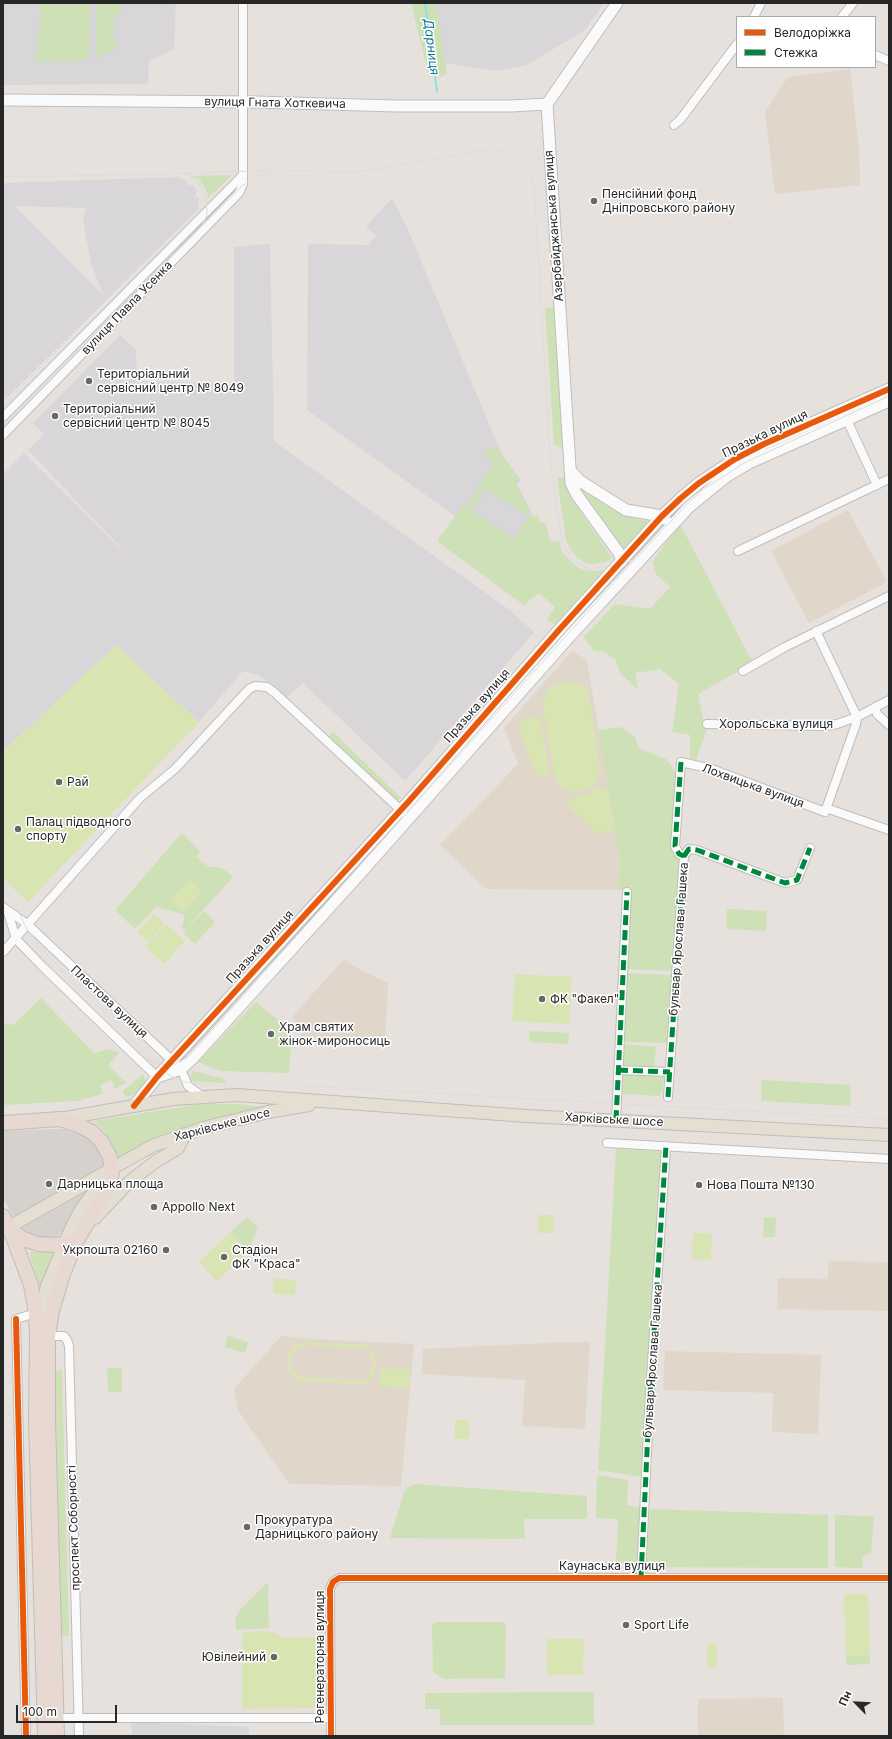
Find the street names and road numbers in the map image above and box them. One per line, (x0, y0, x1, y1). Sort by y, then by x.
street label: вулиця Гната Хоткевича (204, 95, 346, 111)
street label: Азербайджанська вулиця (542, 150, 566, 302)
street label: вулиця Павла Усенка (79, 258, 175, 358)
street label: Празька вулиця (720, 407, 810, 461)
street label: Празька вулиця (441, 666, 513, 746)
street label: Хорольська вулиця (719, 717, 833, 731)
street label: Лохвицька вулиця (700, 761, 806, 811)
street label: бульвар Ярослава Гашека (666, 862, 692, 1016)
street label: Празька вулиця (223, 908, 297, 986)
street label: Пластова вулиця (68, 963, 150, 1041)
street label: Харківське шосе (172, 1105, 272, 1145)
street label: Харківське шосе (564, 1110, 664, 1130)
street label: бульвар Ярослава Гашека (640, 1284, 666, 1438)
street label: проспект Соборності (65, 1465, 83, 1591)
street label: Каунаська вулиця (559, 1559, 665, 1573)
street label: Регенераторна вулиця (313, 1591, 327, 1723)

